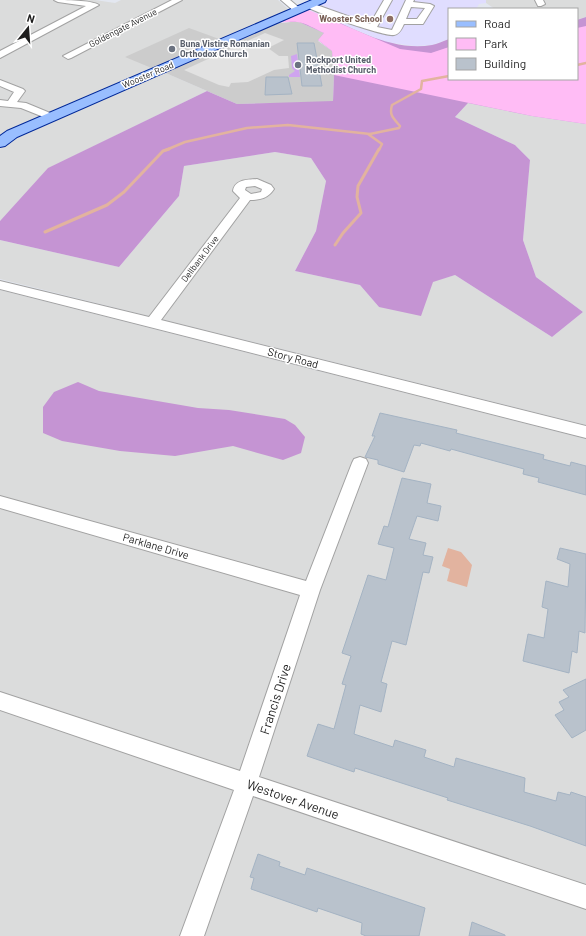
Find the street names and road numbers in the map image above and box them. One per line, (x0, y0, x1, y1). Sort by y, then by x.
street label: Goldengate Avenue (87, 6, 159, 49)
street label: Wooster Road (121, 59, 175, 90)
street label: Dellbank Drive (179, 233, 221, 284)
street label: Story Road (266, 344, 320, 371)
street label: Parklane Drive (122, 530, 191, 561)
street label: Francis Drive (256, 662, 294, 736)
street label: Westover Avenue (245, 776, 341, 822)

